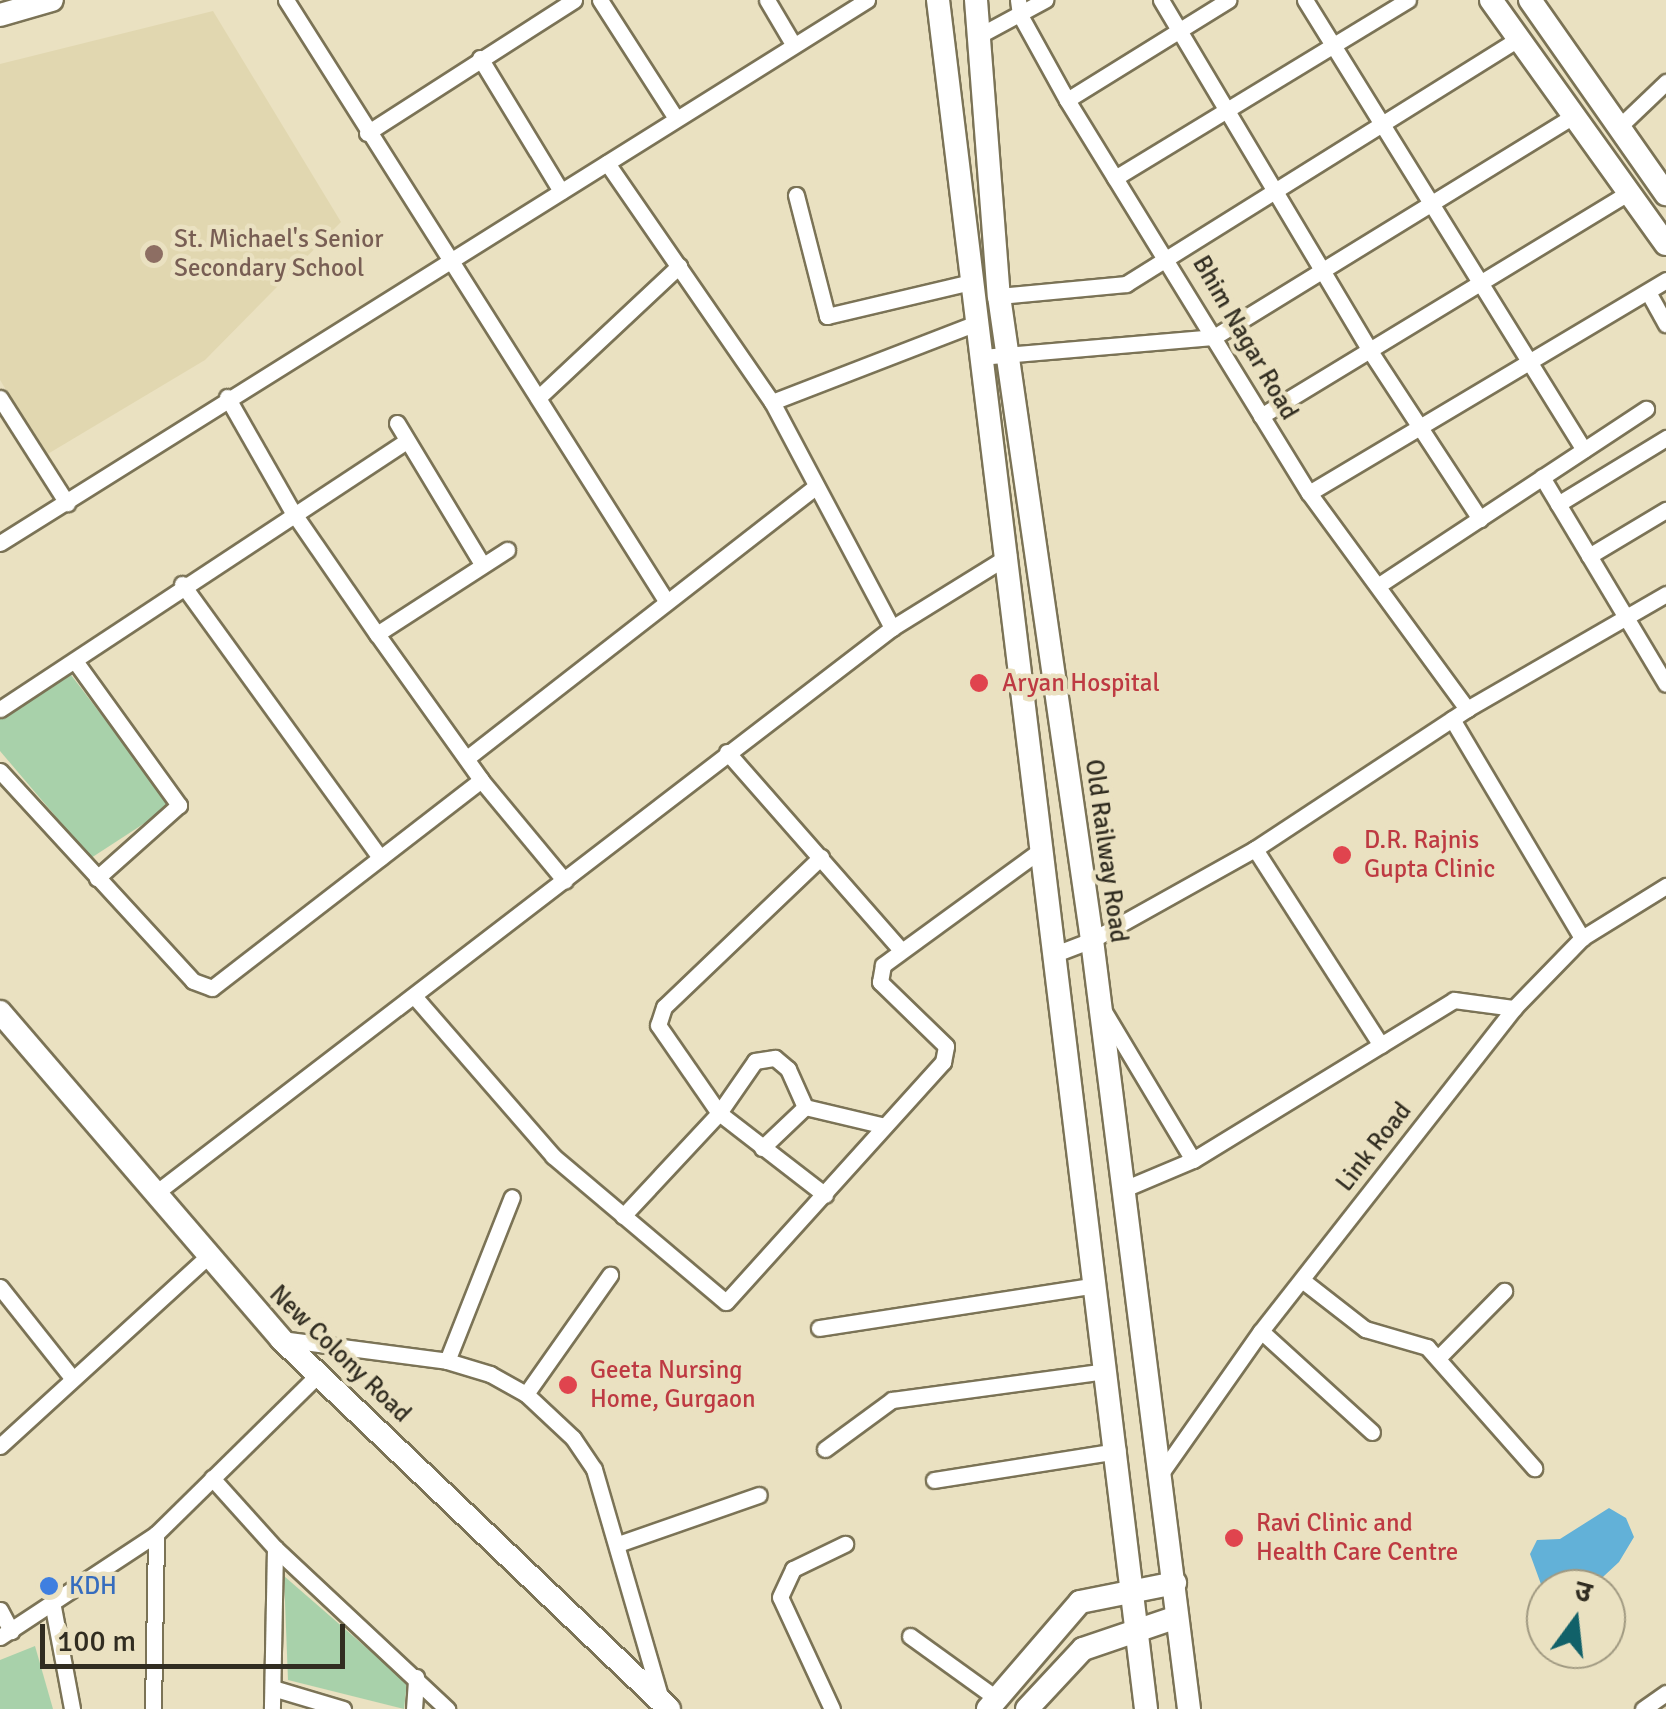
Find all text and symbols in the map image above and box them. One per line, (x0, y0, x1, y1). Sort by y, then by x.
place label: St. Michael's Senior Secondary School (174, 225, 383, 284)
marker: St. Michael's Senior Secondary School (143, 243, 165, 265)
street label: Bhim Nagar Road (1186, 251, 1304, 425)
place label: Aryan Hospital (1002, 668, 1160, 698)
marker: Aryan Hospital (966, 670, 992, 696)
street label: Old Railway Road (1078, 757, 1134, 945)
place label: D.R. Rajnis Gupta Clinic (1364, 826, 1495, 885)
marker: D.R. Rajnis Gupta Clinic (1329, 842, 1355, 868)
street label: Link Road (1330, 1097, 1418, 1197)
street label: New Colony Road (263, 1279, 417, 1429)
place label: Geeta Nursing Home, Gurgaon (590, 1356, 756, 1415)
marker: Geeta Nursing Home, Gurgaon (555, 1372, 581, 1398)
place label: Ravi Clinic and Health Care Centre (1256, 1509, 1458, 1568)
marker: Ravi Clinic and Health Care Centre (1221, 1525, 1247, 1551)
north arrow (1526, 1569, 1626, 1669)
place label: KDH (69, 1571, 117, 1601)
text: उ (1571, 1573, 1596, 1610)
marker: KDH (38, 1575, 60, 1597)
scale bar (45, 1604, 350, 1666)
text: 100 m (57, 1623, 136, 1660)

